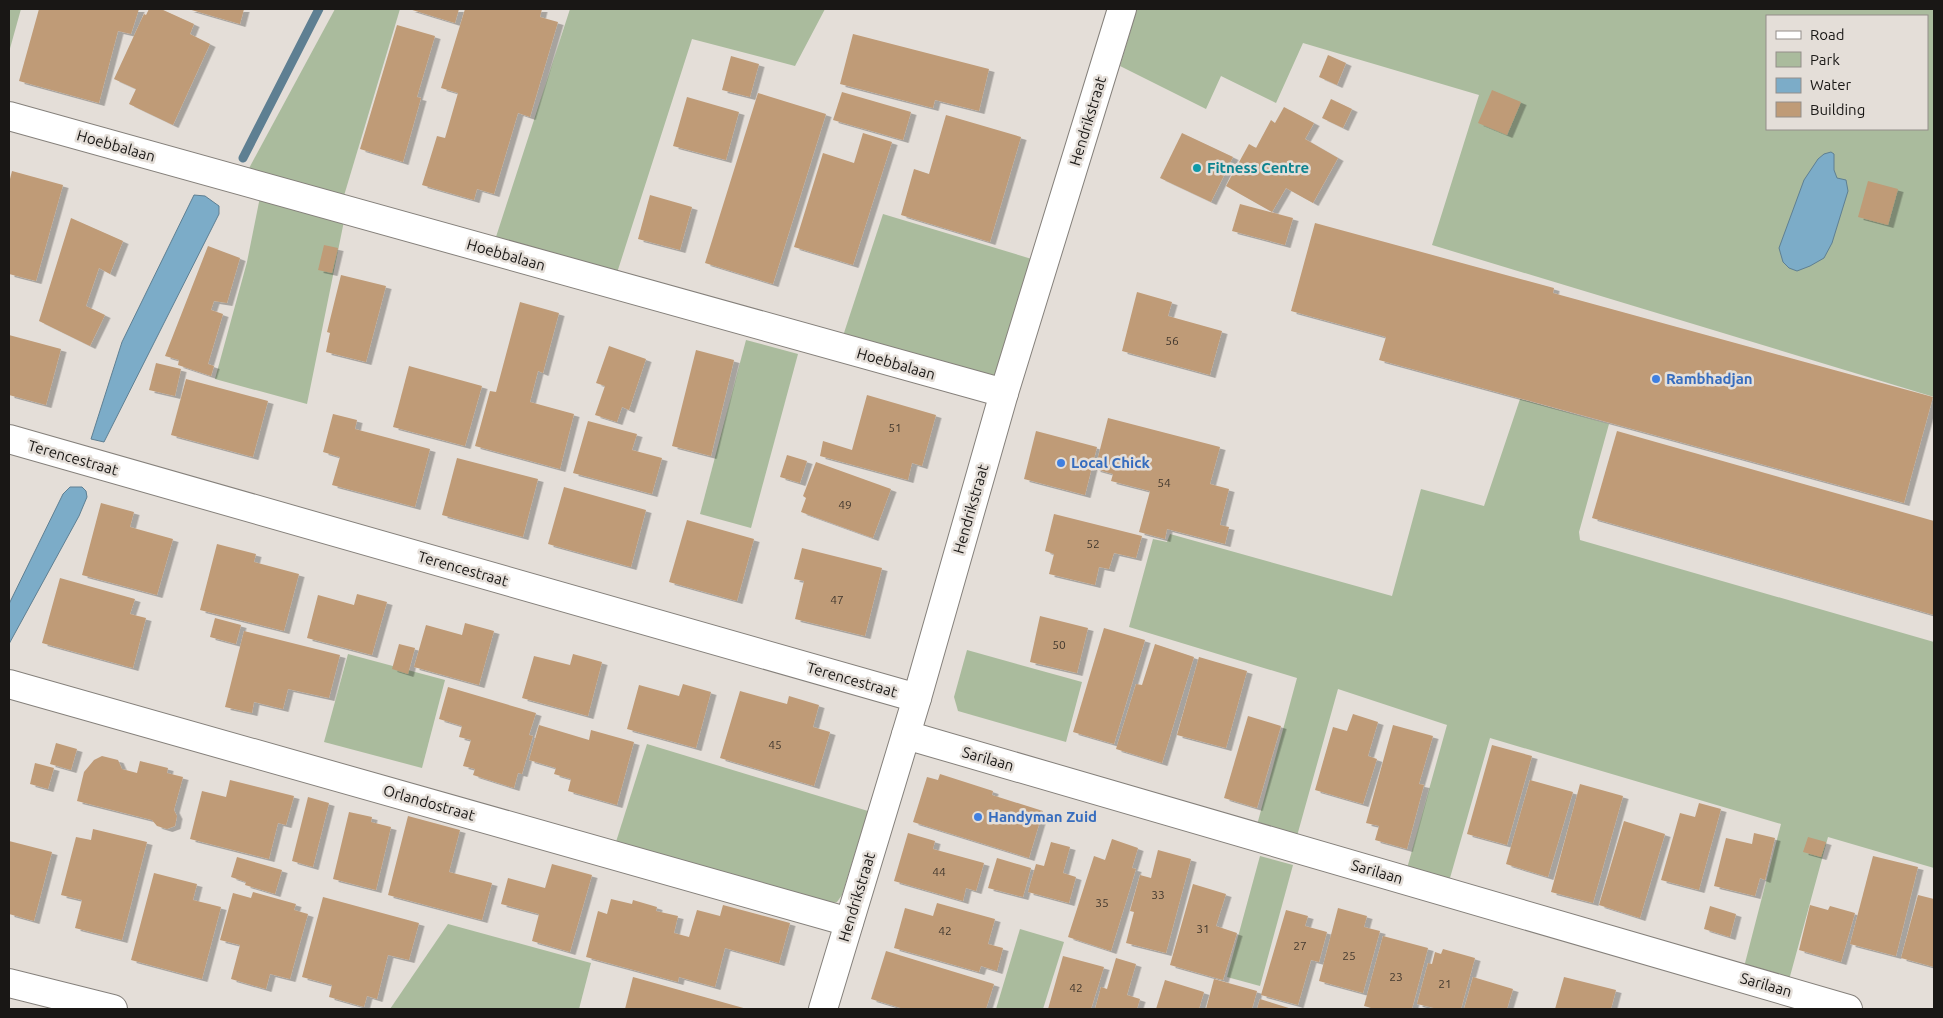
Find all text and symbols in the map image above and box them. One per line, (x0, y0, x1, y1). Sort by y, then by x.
legend (1766, 15, 1928, 130)
text: Road (1810, 26, 1845, 43)
text: Park (1810, 51, 1840, 68)
street label: Hendrikstraat (1066, 74, 1109, 168)
text: Water (1810, 76, 1851, 93)
text: Building (1810, 101, 1865, 118)
street label: Hoebbalaan (75, 126, 157, 165)
place label: Fitness Centre (1207, 159, 1309, 176)
marker: Fitness Centre (1191, 162, 1203, 174)
street label: Hoebbalaan (465, 235, 547, 274)
house number: 56 (1165, 334, 1179, 347)
street label: Hoebbalaan (855, 344, 937, 383)
place label: Rambhadjan (1666, 370, 1753, 387)
marker: Rambhadjan (1650, 373, 1662, 385)
house number: 51 (888, 421, 902, 434)
street label: Terencestraat (26, 437, 120, 479)
place label: Local Chick (1071, 454, 1150, 471)
marker: Local Chick (1055, 457, 1067, 469)
street label: Hendrikstraat (950, 462, 991, 556)
house number: 54 (1157, 476, 1171, 489)
house number: 49 (838, 498, 852, 511)
house number: 52 (1086, 537, 1100, 550)
street label: Terencestraat (416, 548, 510, 590)
house number: 47 (830, 593, 844, 606)
house number: 50 (1052, 638, 1066, 651)
street label: Terencestraat (805, 659, 899, 701)
house number: 45 (768, 738, 782, 751)
street label: Sarilaan (960, 743, 1016, 774)
street label: Orlandostraat (381, 781, 477, 824)
place label: Handyman Zuid (988, 808, 1097, 825)
marker: Handyman Zuid (972, 811, 984, 823)
street label: Hendrikstraat (835, 850, 878, 944)
street label: Sarilaan (1349, 856, 1405, 887)
house number: 44 (932, 865, 946, 878)
house number: 33 (1151, 888, 1165, 901)
house number: 35 (1095, 896, 1109, 909)
house number: 31 (1196, 922, 1210, 935)
house number: 42 (938, 924, 952, 937)
house number: 27 (1293, 939, 1307, 952)
house number: 25 (1342, 949, 1356, 962)
street label: Sarilaan (1738, 969, 1794, 1000)
house number: 23 (1389, 970, 1403, 983)
house number: 21 (1438, 977, 1452, 990)
house number: 42 (1069, 981, 1083, 994)

